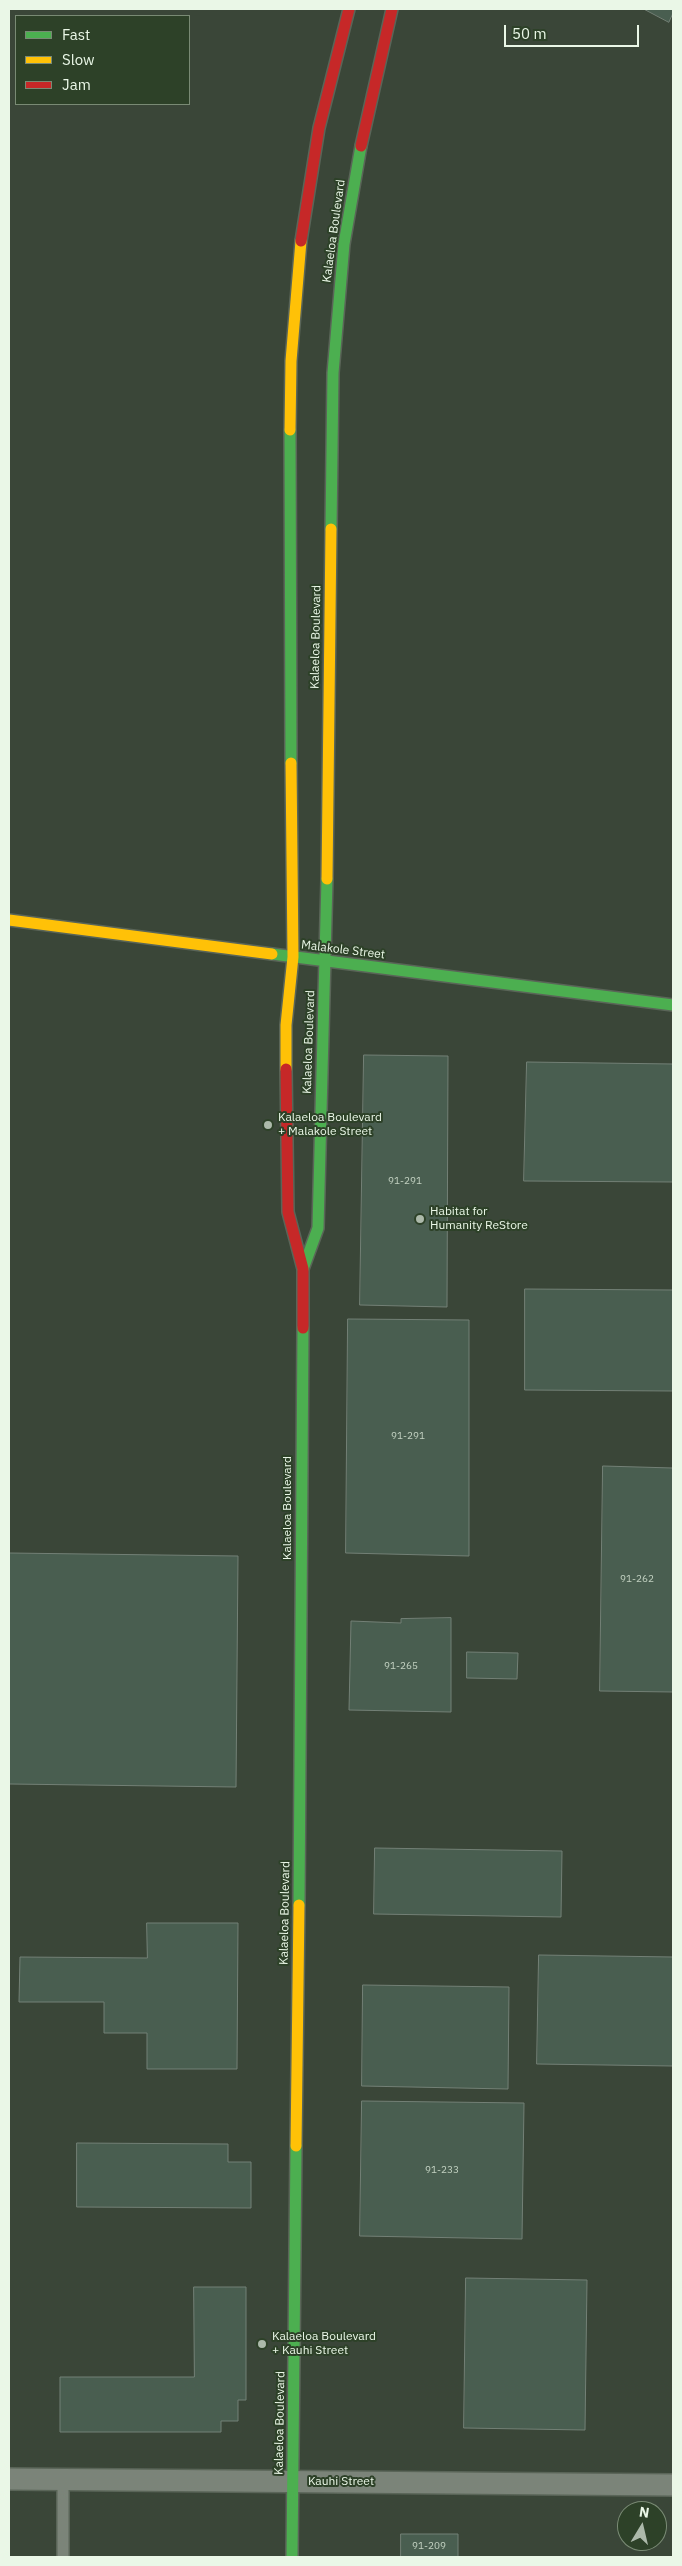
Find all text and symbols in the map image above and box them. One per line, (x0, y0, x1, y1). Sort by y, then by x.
legend (15, 15, 190, 105)
scale bar (507, 15, 642, 47)
text: 50 m (512, 24, 547, 43)
text: Fast (62, 25, 90, 44)
text: Slow (62, 50, 95, 69)
text: Jam (62, 75, 91, 94)
street label: Kalaeloa Boulevard (320, 179, 348, 283)
street label: Kalaeloa Boulevard (308, 585, 324, 689)
street label: Malakole Street (300, 938, 386, 962)
street label: Kalaeloa Boulevard (300, 990, 318, 1094)
place label: Kalaeloa Boulevard + Malakole Street (278, 1111, 382, 1139)
marker: Kalaeloa Boulevard + Malakole Street (262, 1119, 274, 1131)
house number: 91-291 (388, 1175, 422, 1187)
place label: Habitat for Humanity ReStore (430, 1205, 528, 1233)
marker: Habitat for Humanity ReStore (414, 1213, 426, 1225)
house number: 91-291 (391, 1430, 425, 1442)
street label: Kalaeloa Boulevard (281, 1456, 295, 1560)
house number: 91-262 (620, 1573, 654, 1585)
house number: 91-265 (384, 1660, 418, 1672)
street label: Kalaeloa Boulevard (277, 1861, 293, 1965)
house number: 91-233 (425, 2164, 459, 2176)
place label: Kalaeloa Boulevard + Kauhi Street (272, 2330, 376, 2358)
marker: Kalaeloa Boulevard + Kauhi Street (256, 2338, 268, 2350)
street label: Kalaeloa Boulevard (272, 2371, 288, 2475)
street label: Kauhi Street (308, 2475, 374, 2489)
north arrow (617, 2501, 667, 2551)
text: N (638, 2502, 651, 2522)
house number: 91-209 (412, 2540, 446, 2552)

